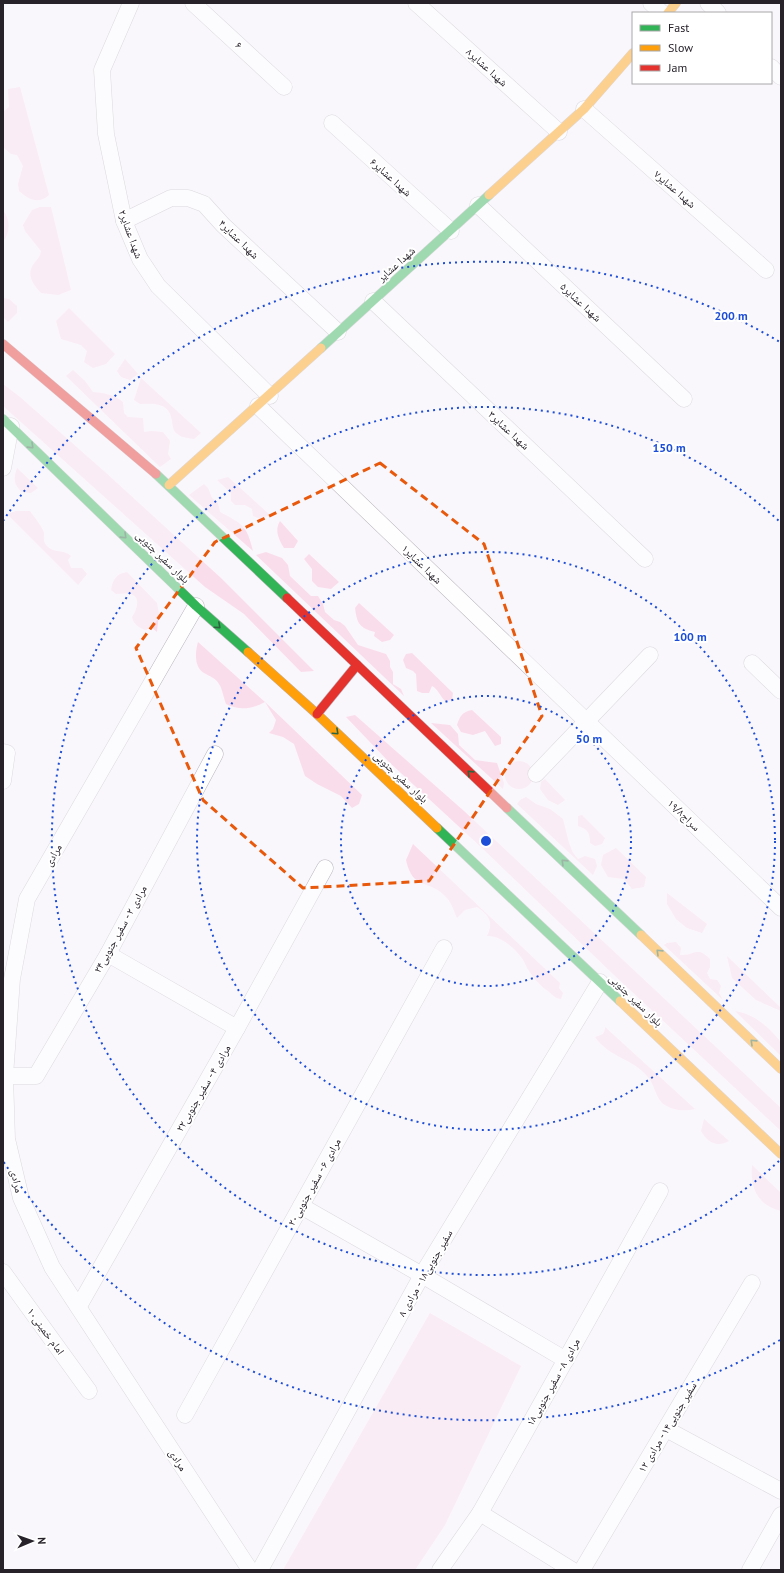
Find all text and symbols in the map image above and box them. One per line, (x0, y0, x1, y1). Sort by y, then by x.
legend (632, 12, 772, 84)
text: Fast (668, 20, 689, 35)
street label: ۶ (232, 38, 246, 52)
text: Slow (668, 40, 693, 55)
street label: شهدا عشایر۸ (463, 45, 511, 89)
text: Jam (667, 60, 687, 75)
street label: شهدا عشایر۶ (367, 155, 415, 199)
street label: شهدا عشایر۷ (651, 167, 699, 211)
street label: شهدا عشایر۲ (116, 208, 146, 260)
street label: شهدا عشایر۴ (216, 216, 262, 262)
street label: شهدا عشایر (373, 243, 418, 285)
street label: شهدا عشایر۵ (558, 279, 604, 325)
text: 200 m (714, 308, 748, 323)
street label: شهدا عشایر۳ (486, 407, 532, 453)
text: 150 m (652, 440, 686, 455)
one-way arrow (26, 441, 34, 449)
street label: بلوار سفیر جنوبی (133, 528, 193, 586)
one-way arrow (119, 532, 127, 539)
street label: شهدا عشایر۱ (399, 541, 445, 587)
one-way arrow (214, 622, 221, 629)
text: 100 m (673, 629, 707, 644)
one-way arrow (331, 727, 339, 735)
text: 50 m (576, 731, 602, 746)
street label: بلوار سفیر جنوبی (371, 748, 431, 806)
one-way arrow (467, 770, 475, 778)
street label: سراج۱۹/۸ (665, 796, 703, 834)
centre of rings (479, 834, 493, 848)
street label: مرادی (41, 841, 65, 869)
one-way arrow (562, 860, 569, 867)
street label: مرادی ۲ - سفیر جنوبی۲۴ (90, 883, 150, 975)
one-way arrow (656, 949, 664, 957)
street label: بلوار سفیر جنوبی (606, 971, 666, 1029)
one-way arrow (750, 1039, 758, 1047)
street label: مرادی ۴ - سفیر جنوبی۲۲ (172, 1042, 234, 1134)
street label: مرادی ۶ - سفیر جنوبی۲۰ (284, 1136, 344, 1228)
street label: مرادی (8, 1168, 26, 1194)
street label: سفیر جنوبی۱۸ - مرادی ۸ (394, 1227, 456, 1319)
street label: امام خمینی۱۰ (24, 1305, 68, 1357)
street label: مرادی ۸ - سفیر جنوبی۱۸ (523, 1336, 583, 1428)
street label: سفیر جنوبی۱۴ - مرادی ۱۲ (634, 1379, 700, 1475)
street label: مرادی (166, 1446, 190, 1474)
north arrow (12, 1521, 52, 1561)
text: N (35, 1537, 49, 1545)

